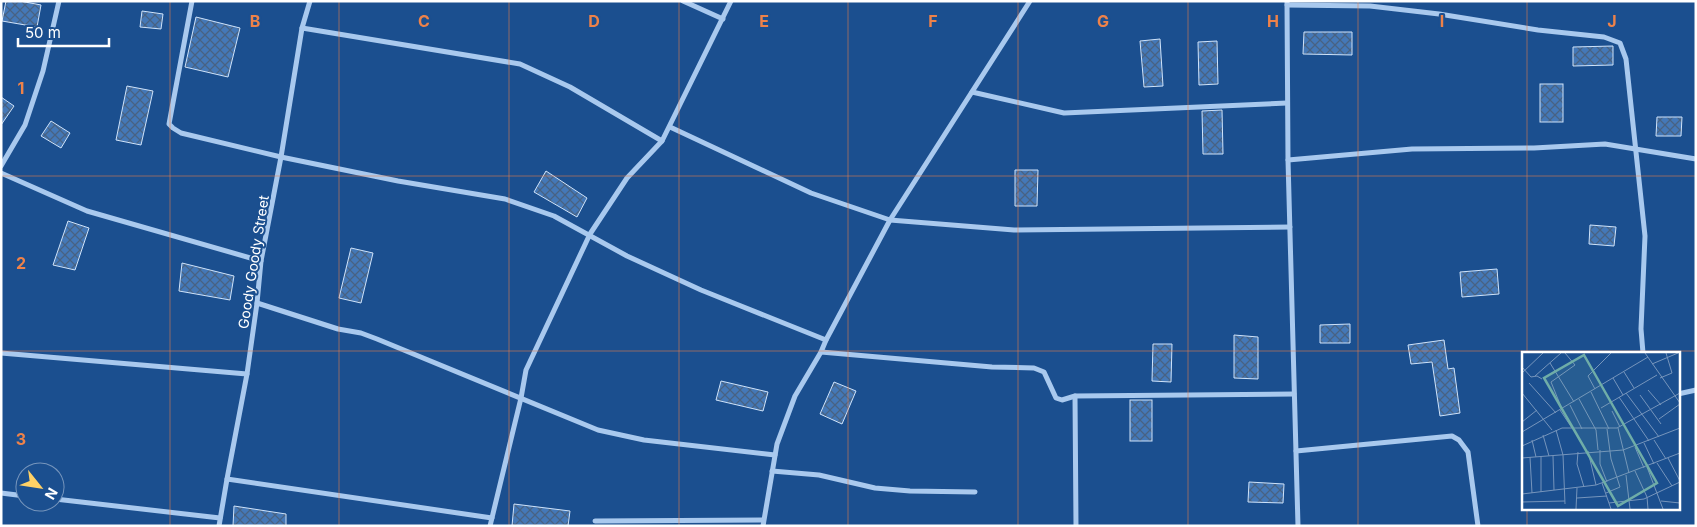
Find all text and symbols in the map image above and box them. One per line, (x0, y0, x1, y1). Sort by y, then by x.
text: B (250, 11, 260, 31)
text: C (418, 11, 430, 31)
text: D (588, 11, 600, 31)
text: E (759, 11, 769, 31)
text: F (928, 11, 938, 31)
text: G (1097, 11, 1109, 31)
text: H (1267, 11, 1279, 31)
text: I (1440, 11, 1444, 31)
text: J (1607, 11, 1617, 31)
scale bar (18, 15, 109, 47)
text: 50 m (25, 23, 61, 42)
text: 1 (18, 78, 24, 98)
street label: Goody Goody Street (234, 194, 272, 330)
text: 2 (16, 253, 26, 273)
inset map (1522, 352, 1680, 510)
text: 3 (16, 429, 26, 449)
north arrow (15, 462, 65, 512)
text: N (42, 485, 62, 503)

